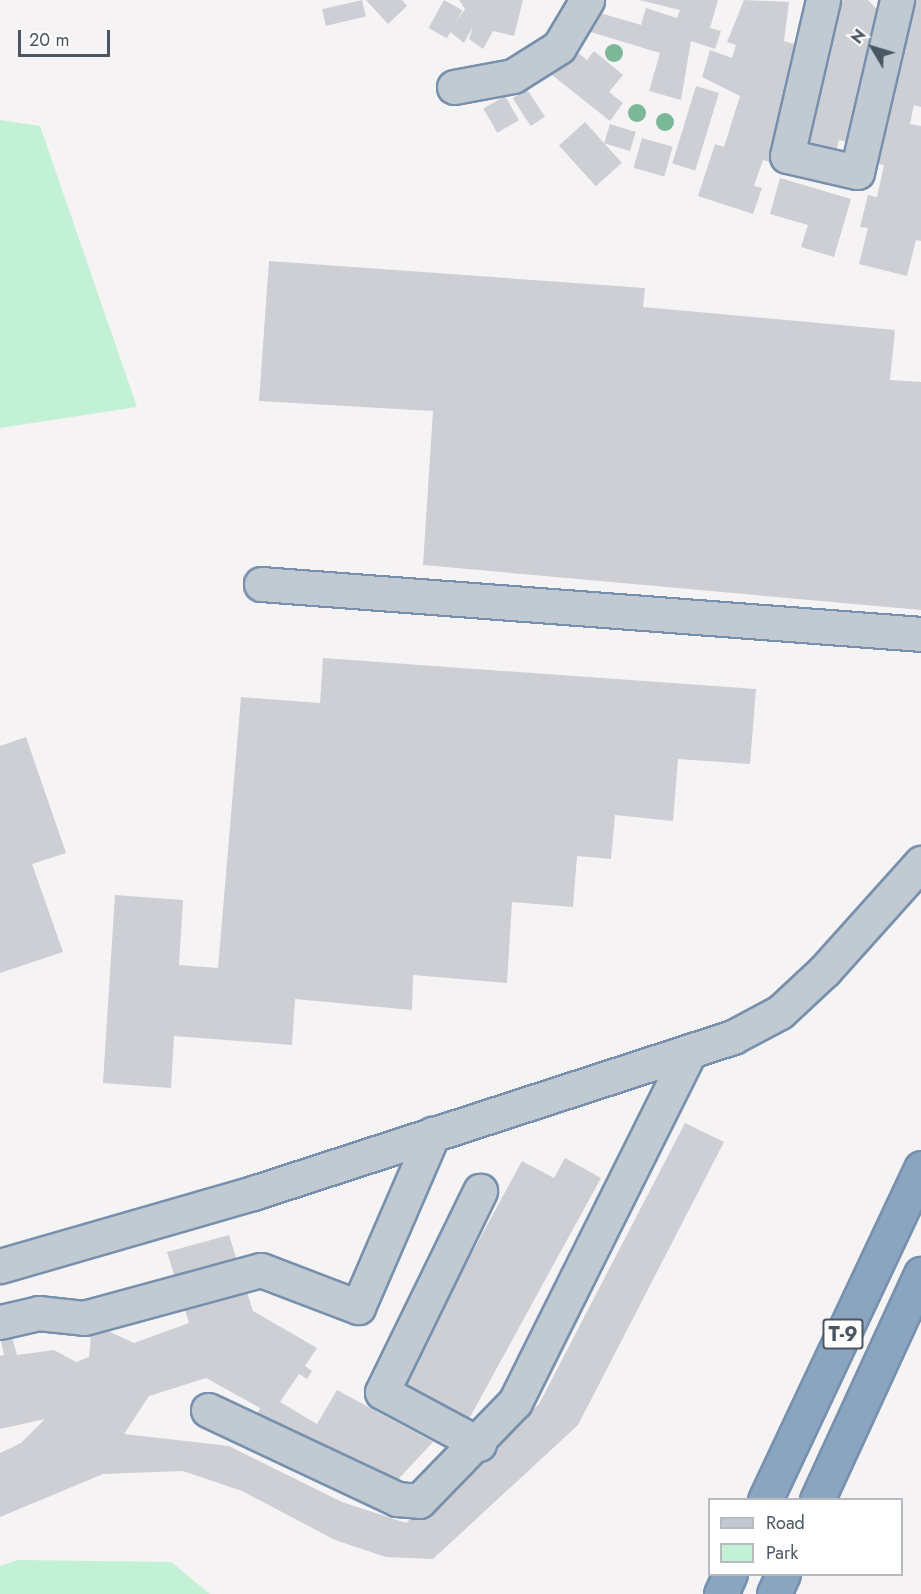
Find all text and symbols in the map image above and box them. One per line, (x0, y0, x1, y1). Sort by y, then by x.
scale bar (21, 18, 112, 56)
north arrow (843, 18, 903, 78)
text: N (845, 25, 871, 49)
text: 20 m (29, 27, 69, 53)
road number: T-9 (822, 1317, 864, 1351)
legend (708, 1498, 903, 1576)
text: Road (766, 1510, 805, 1536)
text: Park (766, 1540, 798, 1566)

